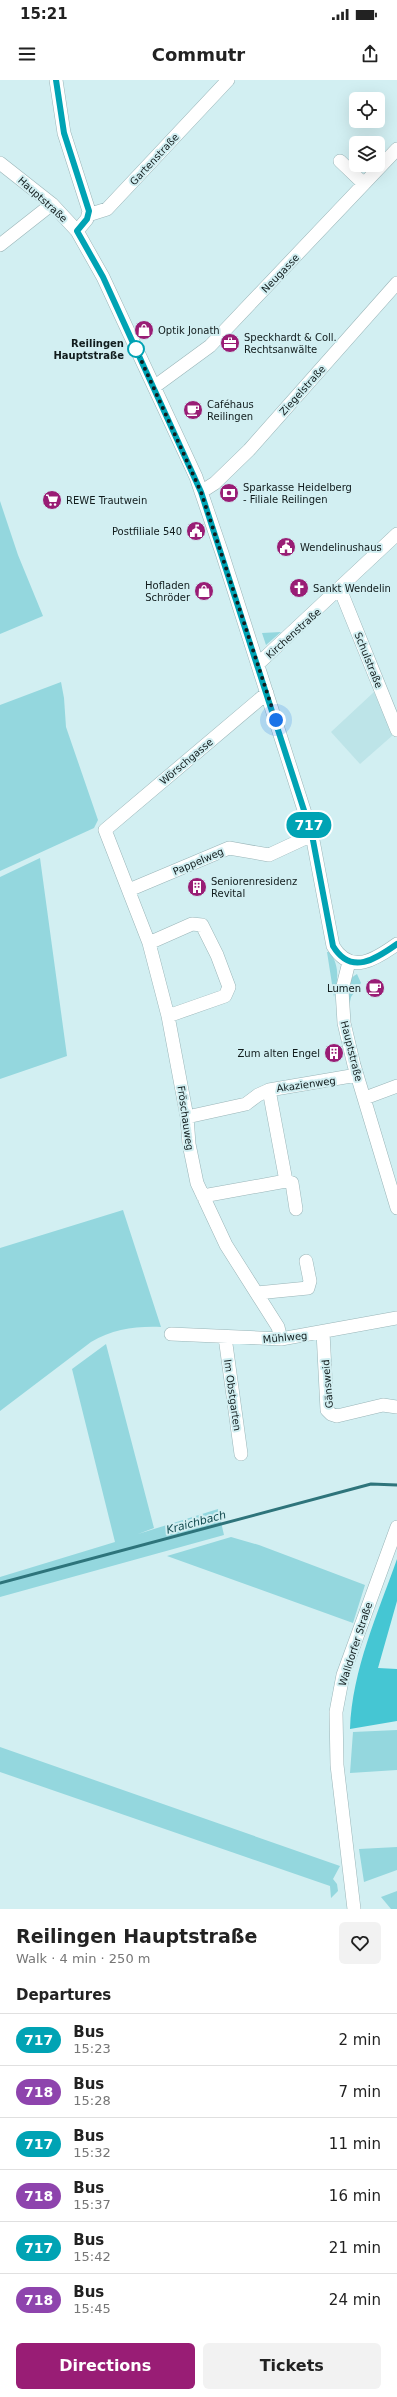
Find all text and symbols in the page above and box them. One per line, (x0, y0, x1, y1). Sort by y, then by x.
text: 15:21 (20, 5, 68, 23)
icon: menu (16, 43, 38, 65)
icon: share (359, 43, 381, 65)
text: Commutr (152, 44, 245, 65)
map controls (349, 92, 385, 172)
button: locate (349, 92, 385, 128)
street label: Gartenstraße (128, 131, 181, 187)
button: layers (349, 136, 385, 172)
street label: Hauptstraße (16, 175, 69, 224)
street label: Neugasse (259, 252, 301, 295)
shop icon: Optik Jonath (133, 319, 155, 341)
place label: Optik Jonath (158, 325, 220, 336)
office icon: Speckhardt & Coll. Rechtsanwälte (219, 332, 241, 354)
place label: Speckhardt & Coll. Rechtsanwälte (244, 332, 337, 355)
place label: Reilingen Hauptstraße (53, 338, 124, 361)
marker: Reilingen Hauptstraße (127, 340, 145, 358)
street label: Ziegelstraße (277, 363, 327, 417)
cafe icon: Caféhaus Reilingen (182, 399, 204, 421)
place label: Caféhaus Reilingen (207, 399, 254, 422)
bank icon: Sparkasse Heidelberg - Filiale Reilingen (218, 482, 240, 504)
place label: Sparkasse Heidelberg - Filiale Reilingen (243, 482, 352, 505)
supermarket icon: REWE Trautwein (41, 489, 63, 511)
place label: REWE Trautwein (66, 495, 147, 506)
public building icon: Postfiliale 540 (185, 520, 207, 542)
place label: Postfiliale 540 (112, 526, 182, 537)
public building icon: Wendelinushaus (275, 536, 297, 558)
place label: Wendelinushaus (300, 542, 382, 553)
church icon: Sankt Wendelin (288, 577, 310, 599)
place label: Hofladen Schröder (145, 580, 191, 603)
shop icon: Hofladen Schröder (193, 580, 215, 602)
place label: Sankt Wendelin (313, 583, 391, 594)
street label: Kirchenstraße (264, 606, 323, 661)
street label: Schulstraße (352, 631, 385, 690)
your location (266, 710, 286, 730)
street label: Wörschgasse (158, 736, 215, 787)
line badge: 717 (286, 812, 332, 838)
text: 717 (294, 817, 324, 833)
street label: Pappelweg (171, 846, 225, 877)
building icon: Seniorenresidenz Revital (186, 876, 208, 898)
place label: Seniorenresidenz Revital (211, 876, 297, 899)
cafe icon: Lumen (364, 977, 386, 999)
place label: Lumen (327, 983, 361, 994)
street label: Hauptstraße (339, 1020, 364, 1083)
building icon: Zum alten Engel (323, 1042, 345, 1064)
place label: Zum alten Engel (237, 1048, 320, 1059)
street label: Akazienweg (276, 1075, 336, 1094)
street label: Fröschauweg (176, 1085, 195, 1151)
street label: Mühlweg (262, 1330, 308, 1345)
street label: Im Obstgarten (222, 1359, 243, 1432)
street label: Gänsweid (320, 1359, 335, 1409)
water label: Kraichbach (165, 1508, 227, 1537)
street label: Walldorfer Straße (337, 1601, 374, 1687)
button: heart (339, 1922, 381, 1964)
text: Reilingen Hauptstraße (16, 1925, 257, 1947)
text: Walk · 4 min · 250 m (16, 1951, 150, 1966)
text: Departures (16, 1986, 111, 2004)
text: Bus (73, 2023, 104, 2041)
text: 2 min (338, 2031, 381, 2049)
text: 717 (24, 2032, 53, 2048)
text: 15:23 (73, 2041, 111, 2056)
text: Bus (73, 2075, 104, 2093)
text: 7 min (338, 2083, 381, 2101)
text: 718 (24, 2084, 53, 2100)
text: 15:28 (73, 2093, 111, 2108)
text: Bus (73, 2127, 104, 2145)
text: 11 min (329, 2135, 381, 2153)
text: 717 (24, 2136, 53, 2152)
text: 15:32 (73, 2145, 111, 2160)
text: Bus (73, 2179, 104, 2197)
text: 16 min (329, 2187, 381, 2205)
text: 718 (24, 2188, 53, 2204)
text: 15:37 (73, 2197, 111, 2212)
text: Bus (73, 2231, 104, 2249)
text: 21 min (329, 2239, 381, 2257)
text: 717 (24, 2240, 53, 2256)
text: 15:42 (73, 2249, 111, 2264)
text: Bus (73, 2283, 104, 2301)
text: 24 min (329, 2291, 381, 2309)
text: 718 (24, 2292, 53, 2308)
text: 15:45 (73, 2301, 111, 2316)
button: Directions (16, 2343, 195, 2389)
button: Tickets (203, 2343, 381, 2389)

